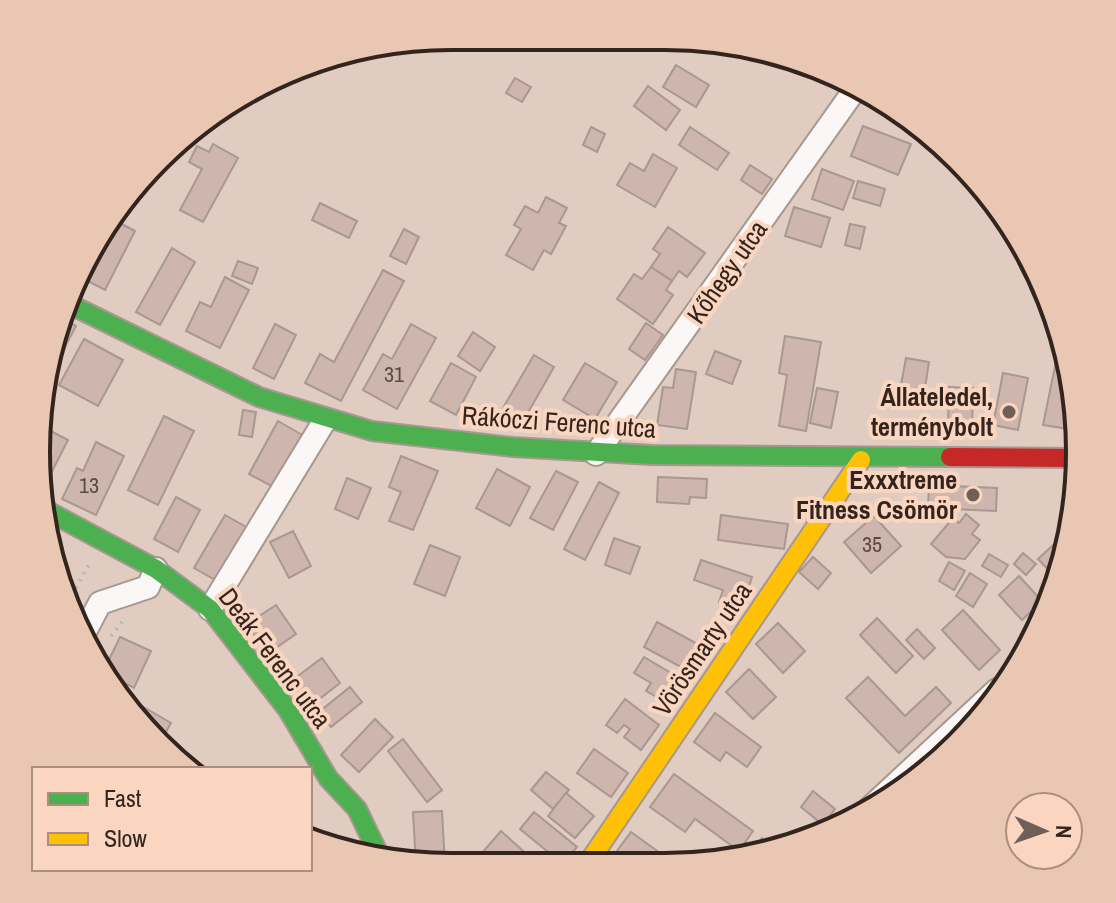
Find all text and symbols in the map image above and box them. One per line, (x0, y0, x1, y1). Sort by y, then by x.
street label: Kőhegy utca (678, 213, 775, 330)
house number: 31 (384, 359, 404, 389)
place label: Állateledel, terménybolt (871, 379, 993, 444)
street label: Rákóczi Ferenc utca (461, 397, 657, 446)
marker: Állateledel, terménybolt (1000, 403, 1018, 421)
place label: Exxxtreme Fitness Csömör (796, 462, 958, 527)
house number: 13 (79, 470, 99, 500)
marker: Exxxtreme Fitness Csömör (964, 486, 982, 504)
house number: 35 (862, 529, 882, 559)
street label: Vörösmarty utca (644, 575, 759, 722)
street label: Deák Ferenc utca (211, 580, 340, 735)
legend (32, 767, 312, 871)
text: Fast (104, 782, 142, 814)
north arrow (1004, 791, 1084, 871)
text: Slow (104, 822, 147, 854)
text: N (1049, 825, 1079, 839)

